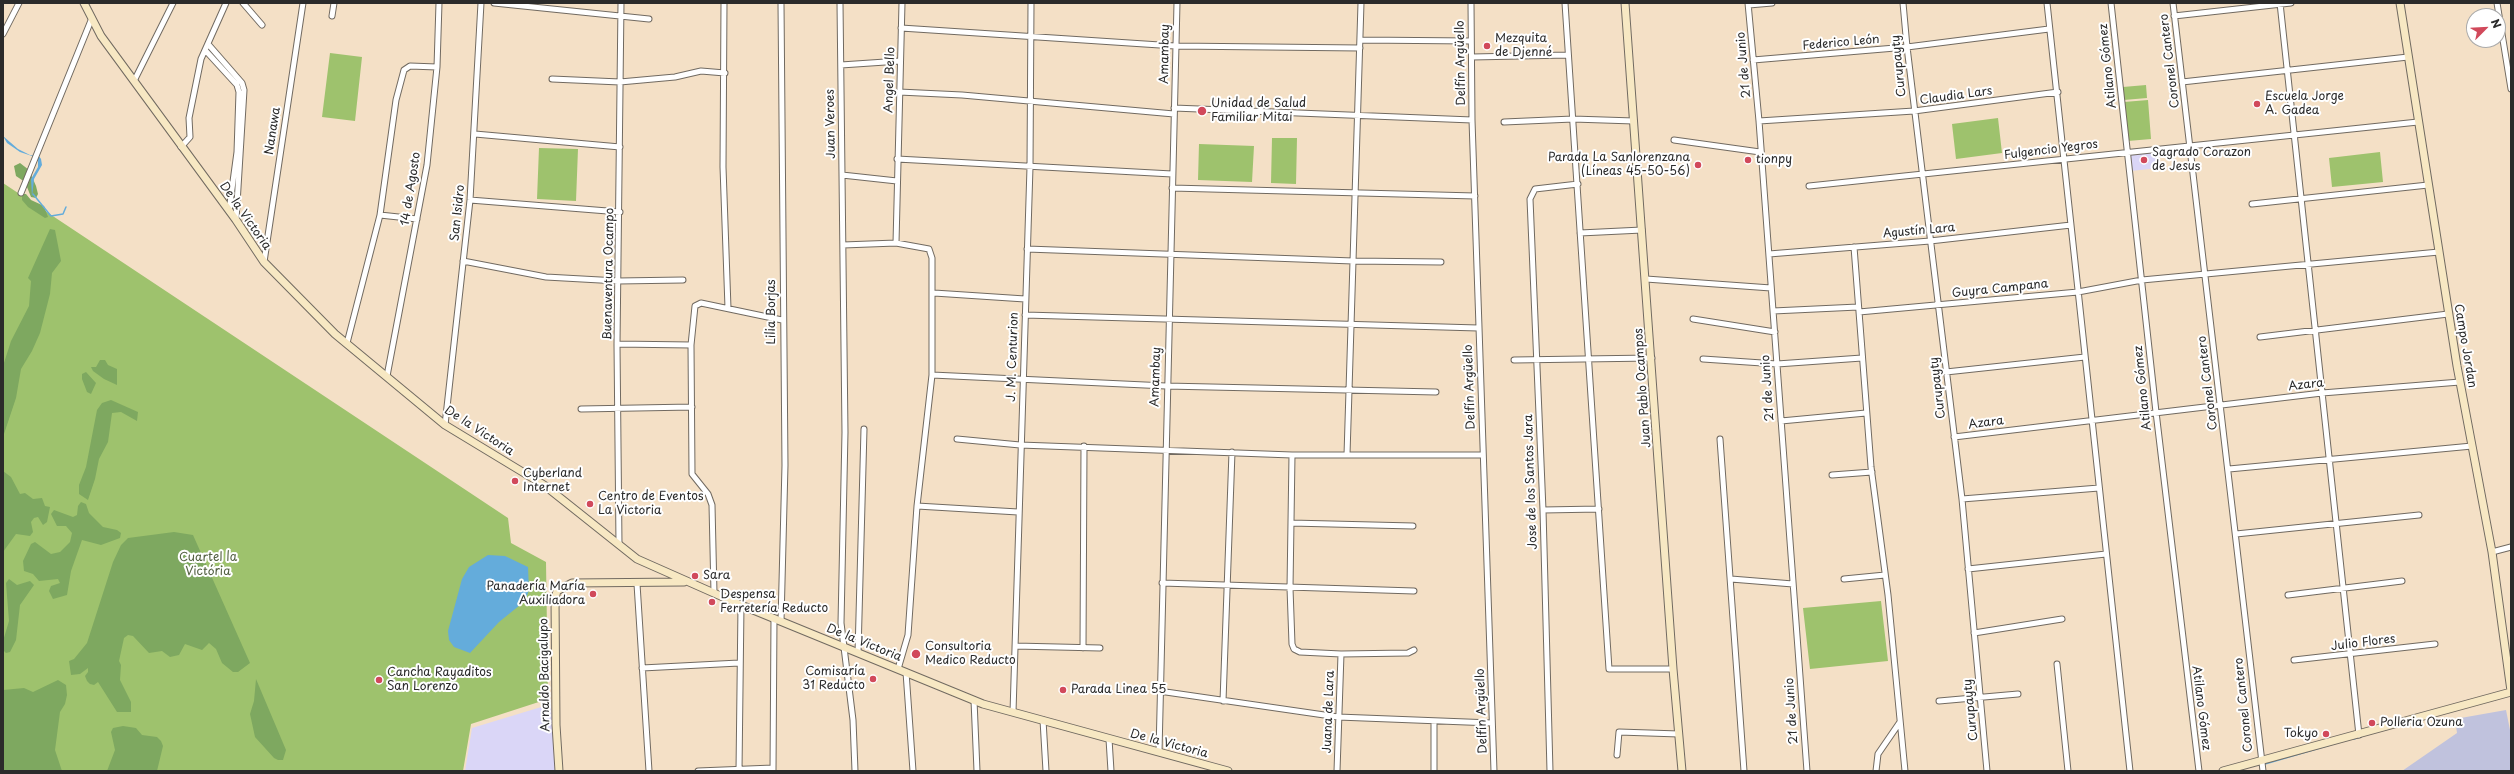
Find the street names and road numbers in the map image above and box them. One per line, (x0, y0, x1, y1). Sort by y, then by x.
street label: Coronel Cantero (2157, 13, 2183, 109)
street label: Delfín Argüello (1453, 20, 1469, 106)
street label: Atilano Gómez (2096, 23, 2120, 109)
street label: Amambay (1157, 24, 1173, 84)
street label: 21 de Junio (1734, 31, 1754, 99)
street label: Federico León (1802, 32, 1880, 54)
street label: Curupayty (1889, 34, 1909, 98)
street label: Angel Bello (882, 47, 898, 113)
street label: Claudia Lars (1919, 84, 1993, 108)
street label: Juan Veroes (823, 89, 839, 159)
street label: Nanawa (262, 106, 284, 156)
street label: Fulgencio Yegros (2003, 137, 2099, 163)
street label: 14 de Agosto (398, 151, 424, 227)
street label: De la Victoria (216, 179, 274, 253)
street label: San Isidro (448, 184, 468, 242)
street label: Buenaventura Ocampo (601, 208, 617, 340)
street label: Agustín Lara (1882, 221, 1956, 241)
street label: Guyra Campana (1951, 277, 2049, 301)
street label: Lilia Borjas (765, 279, 779, 345)
street label: Campo Jordan (2451, 303, 2479, 389)
street label: J. M. Centurion (1004, 312, 1022, 402)
street label: Juan Pablo Ocampos (1632, 328, 1654, 448)
street label: Coronel Cantero (2195, 335, 2221, 431)
street label: Delfín Argüello (1461, 344, 1479, 430)
street label: Atilano Gómez (2131, 345, 2155, 431)
street label: Amambay (1148, 347, 1164, 407)
street label: 21 de Junio (1759, 354, 1777, 422)
street label: Curupayty (1927, 356, 1949, 420)
street label: Azara (2288, 376, 2324, 394)
street label: De la Victoria (442, 403, 516, 459)
street label: Jose de los Santos Jara (1521, 414, 1541, 550)
street label: Azara (1968, 414, 2004, 432)
street label: Arnaldo Bacigalupo (537, 618, 553, 732)
street label: De la Victoria (824, 621, 904, 665)
street label: Julio Flores (2330, 632, 2396, 654)
street label: Coronel Cantero (2232, 657, 2256, 753)
street label: Atilano Gómez (2189, 665, 2213, 751)
street label: Delfín Argüello (1473, 668, 1491, 754)
street label: Juana de Lara (1320, 670, 1338, 754)
street label: 21 de Junio (1783, 677, 1801, 745)
street label: Curupayty (1961, 678, 1981, 742)
street label: De la Victoria (1129, 727, 1209, 761)

